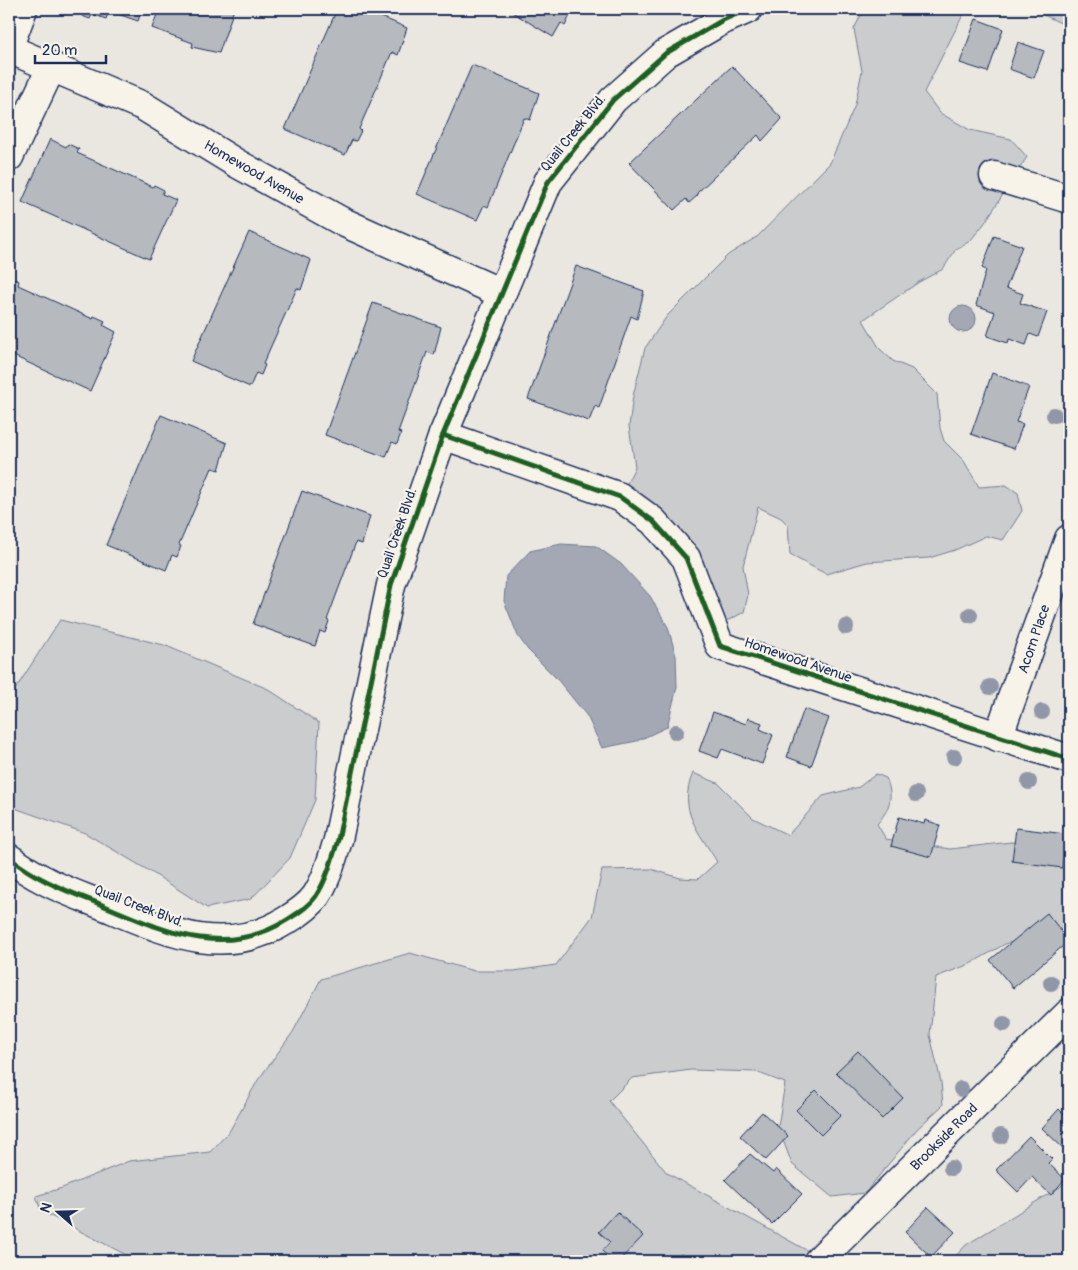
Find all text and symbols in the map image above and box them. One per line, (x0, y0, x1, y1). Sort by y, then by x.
scale bar (35, 32, 106, 64)
text: 20 m (42, 41, 77, 60)
street label: Quail Creek Blvd. (537, 91, 609, 175)
street label: Homewood Avenue (201, 136, 307, 208)
street label: Quail Creek Blvd. (374, 486, 420, 580)
street label: Acorn Place (1014, 602, 1054, 675)
street label: Homewood Avenue (742, 634, 854, 686)
street label: Quail Creek Blvd. (92, 881, 186, 931)
street label: Brookside Road (907, 1100, 981, 1174)
north arrow (32, 1188, 82, 1238)
text: N (37, 1200, 56, 1215)

